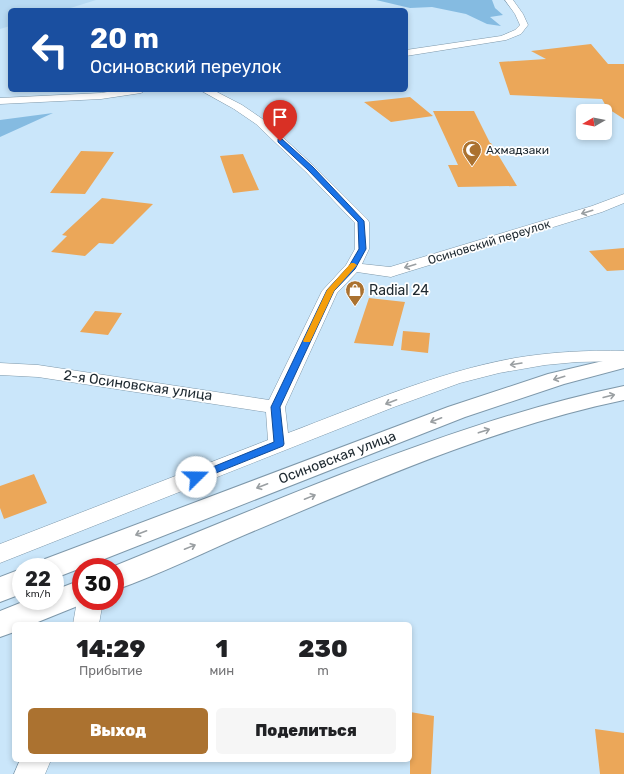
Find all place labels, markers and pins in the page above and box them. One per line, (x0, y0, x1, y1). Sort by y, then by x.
pin (263, 100, 297, 141)
mosque icon: Ахмадзаки (461, 139, 483, 167)
place label: Ахмадзаки (486, 143, 549, 157)
shop icon: Radial 24 (344, 279, 366, 307)
place label: Radial 24 (369, 282, 429, 299)

